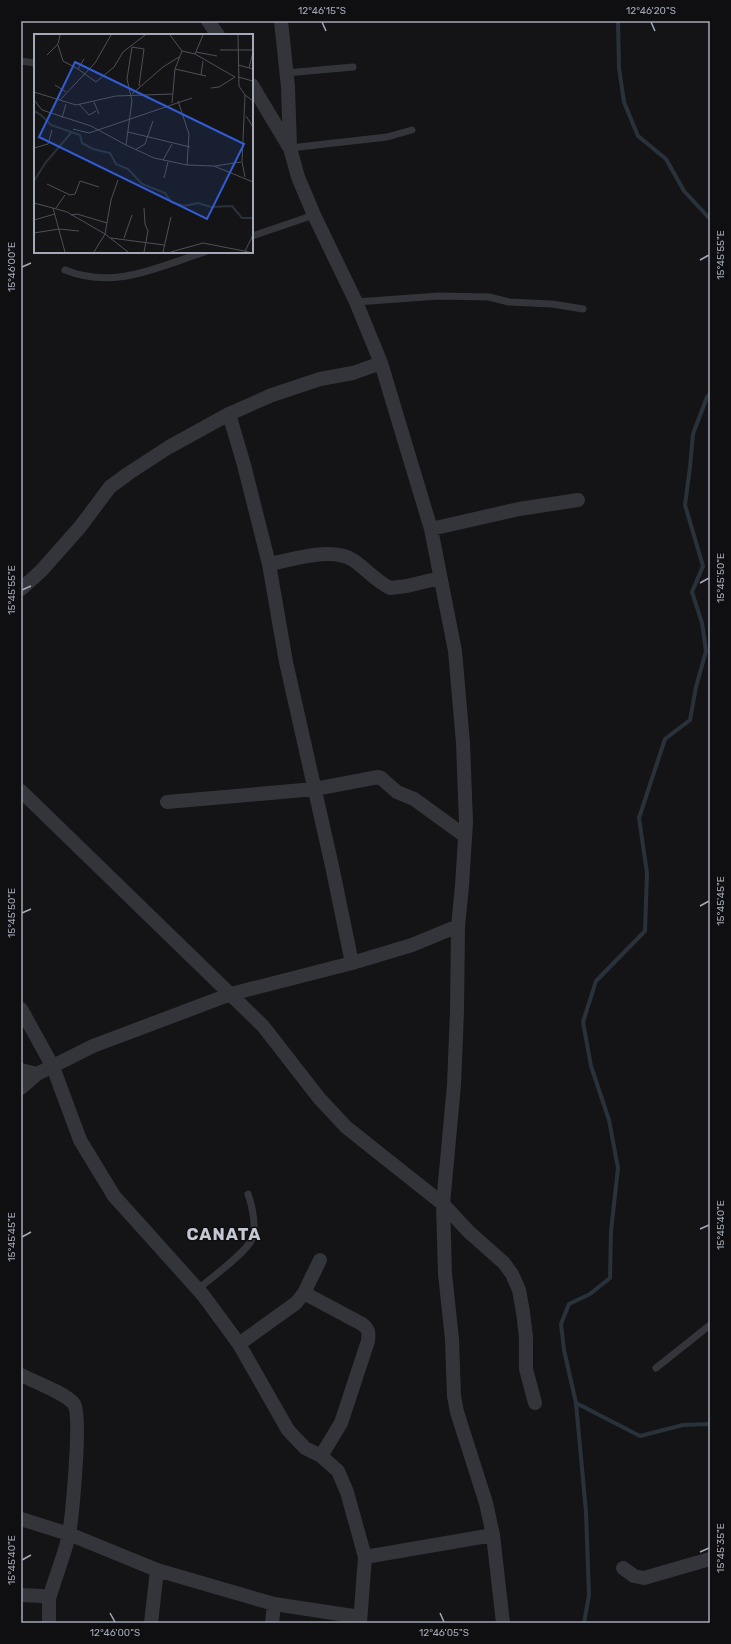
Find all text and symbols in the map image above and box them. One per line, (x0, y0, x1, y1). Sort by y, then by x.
text: 12°46'15"S (298, 5, 346, 17)
text: 12°46'20"S (626, 5, 676, 17)
inset map (34, 34, 253, 253)
text: 15°45'55"E (715, 230, 727, 280)
text: 15°46'00"E (6, 242, 18, 292)
text: 15°45'50"E (715, 553, 727, 603)
text: 15°45'55"E (6, 565, 18, 615)
text: 15°45'45"E (715, 876, 727, 926)
text: 15°45'50"E (6, 888, 18, 938)
text: 15°45'40"E (715, 1200, 727, 1250)
text: 15°45'45"E (6, 1212, 18, 1262)
district label: CANATA (187, 1224, 261, 1244)
text: 15°45'35"E (715, 1523, 727, 1573)
text: 15°45'40"E (6, 1535, 18, 1585)
text: 12°46'00"S (90, 1627, 140, 1639)
text: 12°46'05"S (419, 1627, 469, 1639)

